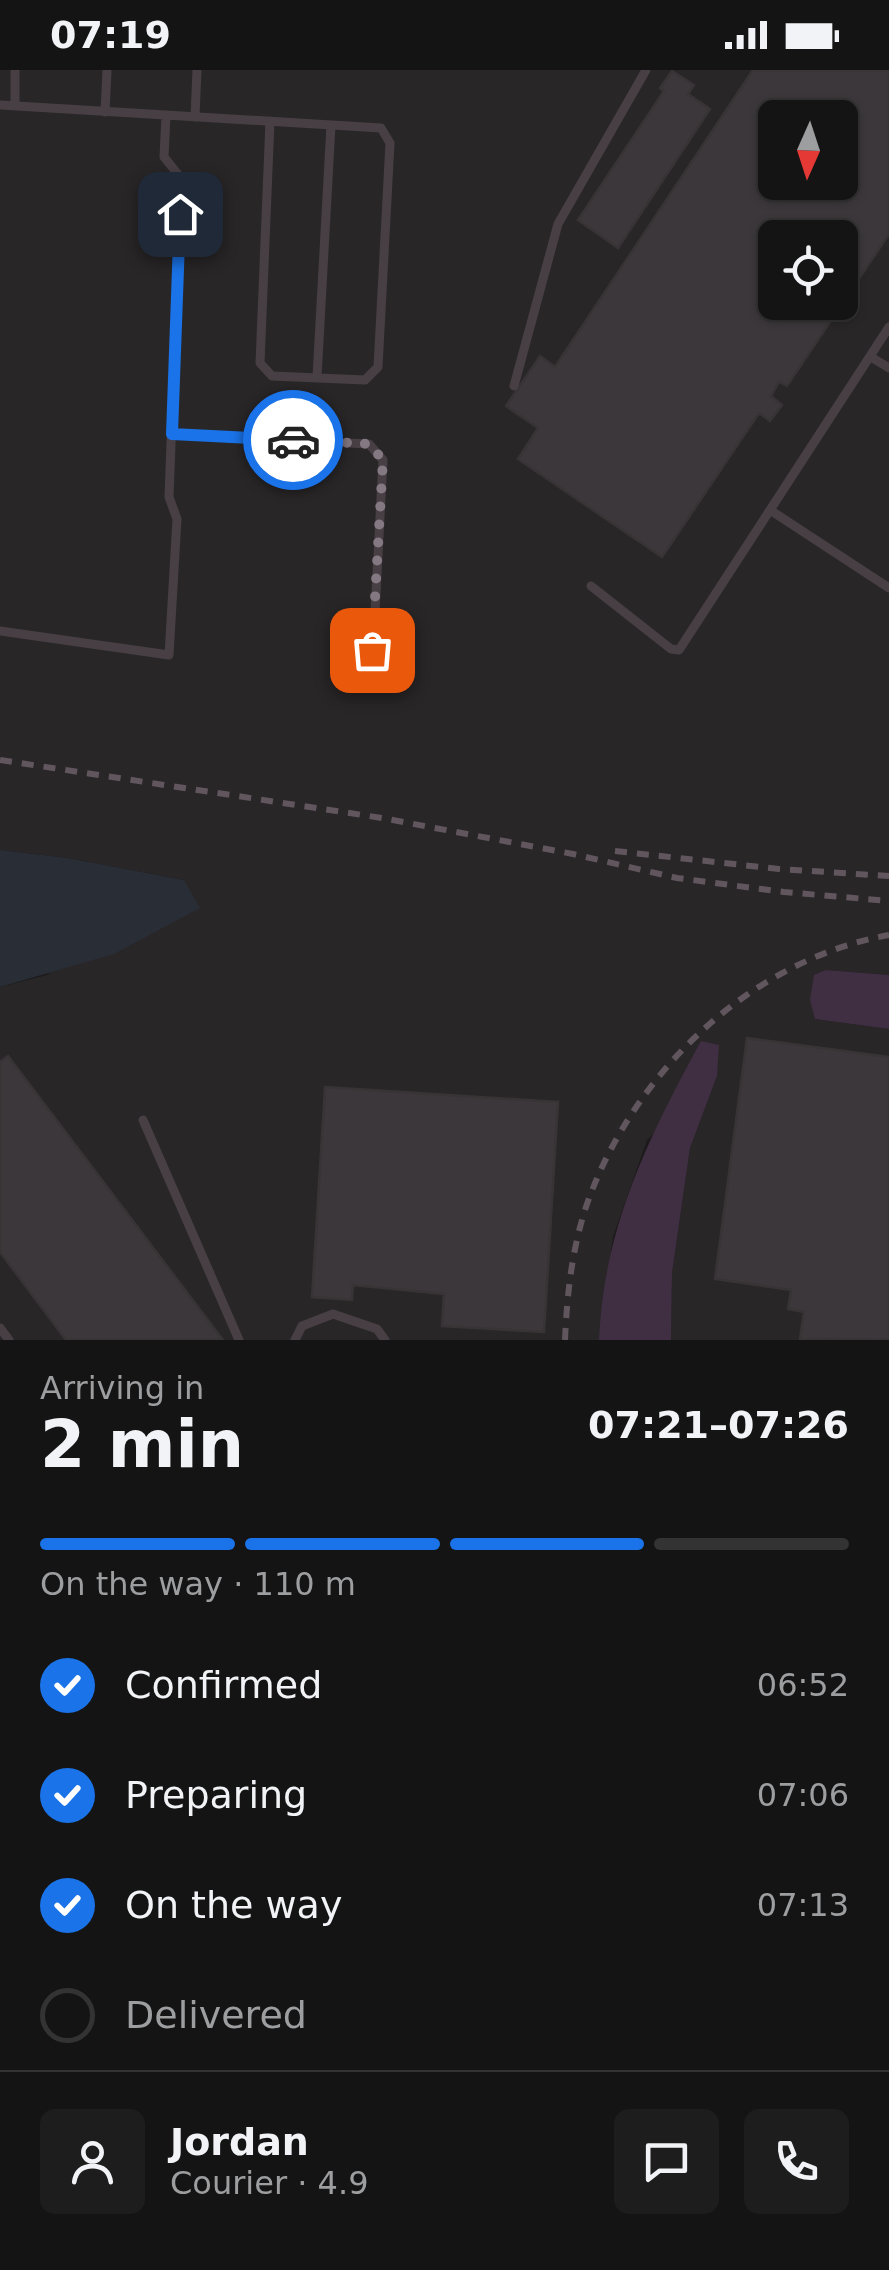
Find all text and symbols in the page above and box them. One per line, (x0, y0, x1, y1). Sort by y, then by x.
text: 07:19 (50, 13, 171, 57)
north arrow (758, 100, 858, 200)
map controls (758, 100, 858, 320)
pin (138, 172, 223, 257)
icon: home (153, 187, 208, 242)
button: locate (758, 220, 858, 320)
courier (243, 390, 343, 490)
icon: car (266, 413, 321, 468)
pin (330, 608, 415, 693)
icon: bag (345, 623, 400, 678)
text: Arriving in (40, 1369, 204, 1407)
text: 07:21–07:26 (588, 1403, 849, 1447)
text: 2 min (40, 1407, 244, 1482)
text: On the way · 110 m (40, 1565, 356, 1603)
icon: check (40, 1658, 95, 1713)
text: Confirmed (125, 1663, 322, 1707)
text: 06:52 (757, 1666, 849, 1704)
icon: check (40, 1768, 95, 1823)
text: Preparing (125, 1773, 307, 1817)
text: 07:06 (757, 1776, 849, 1814)
icon: check (40, 1878, 95, 1933)
text: On the way (125, 1883, 342, 1927)
text: 07:13 (757, 1886, 849, 1924)
text: Delivered (125, 1993, 307, 2037)
button: person (40, 2109, 145, 2214)
button: chat (614, 2109, 719, 2214)
button: phone (744, 2109, 849, 2214)
text: Jordan (170, 2120, 309, 2164)
text: Courier · 4.9 (170, 2164, 369, 2202)

